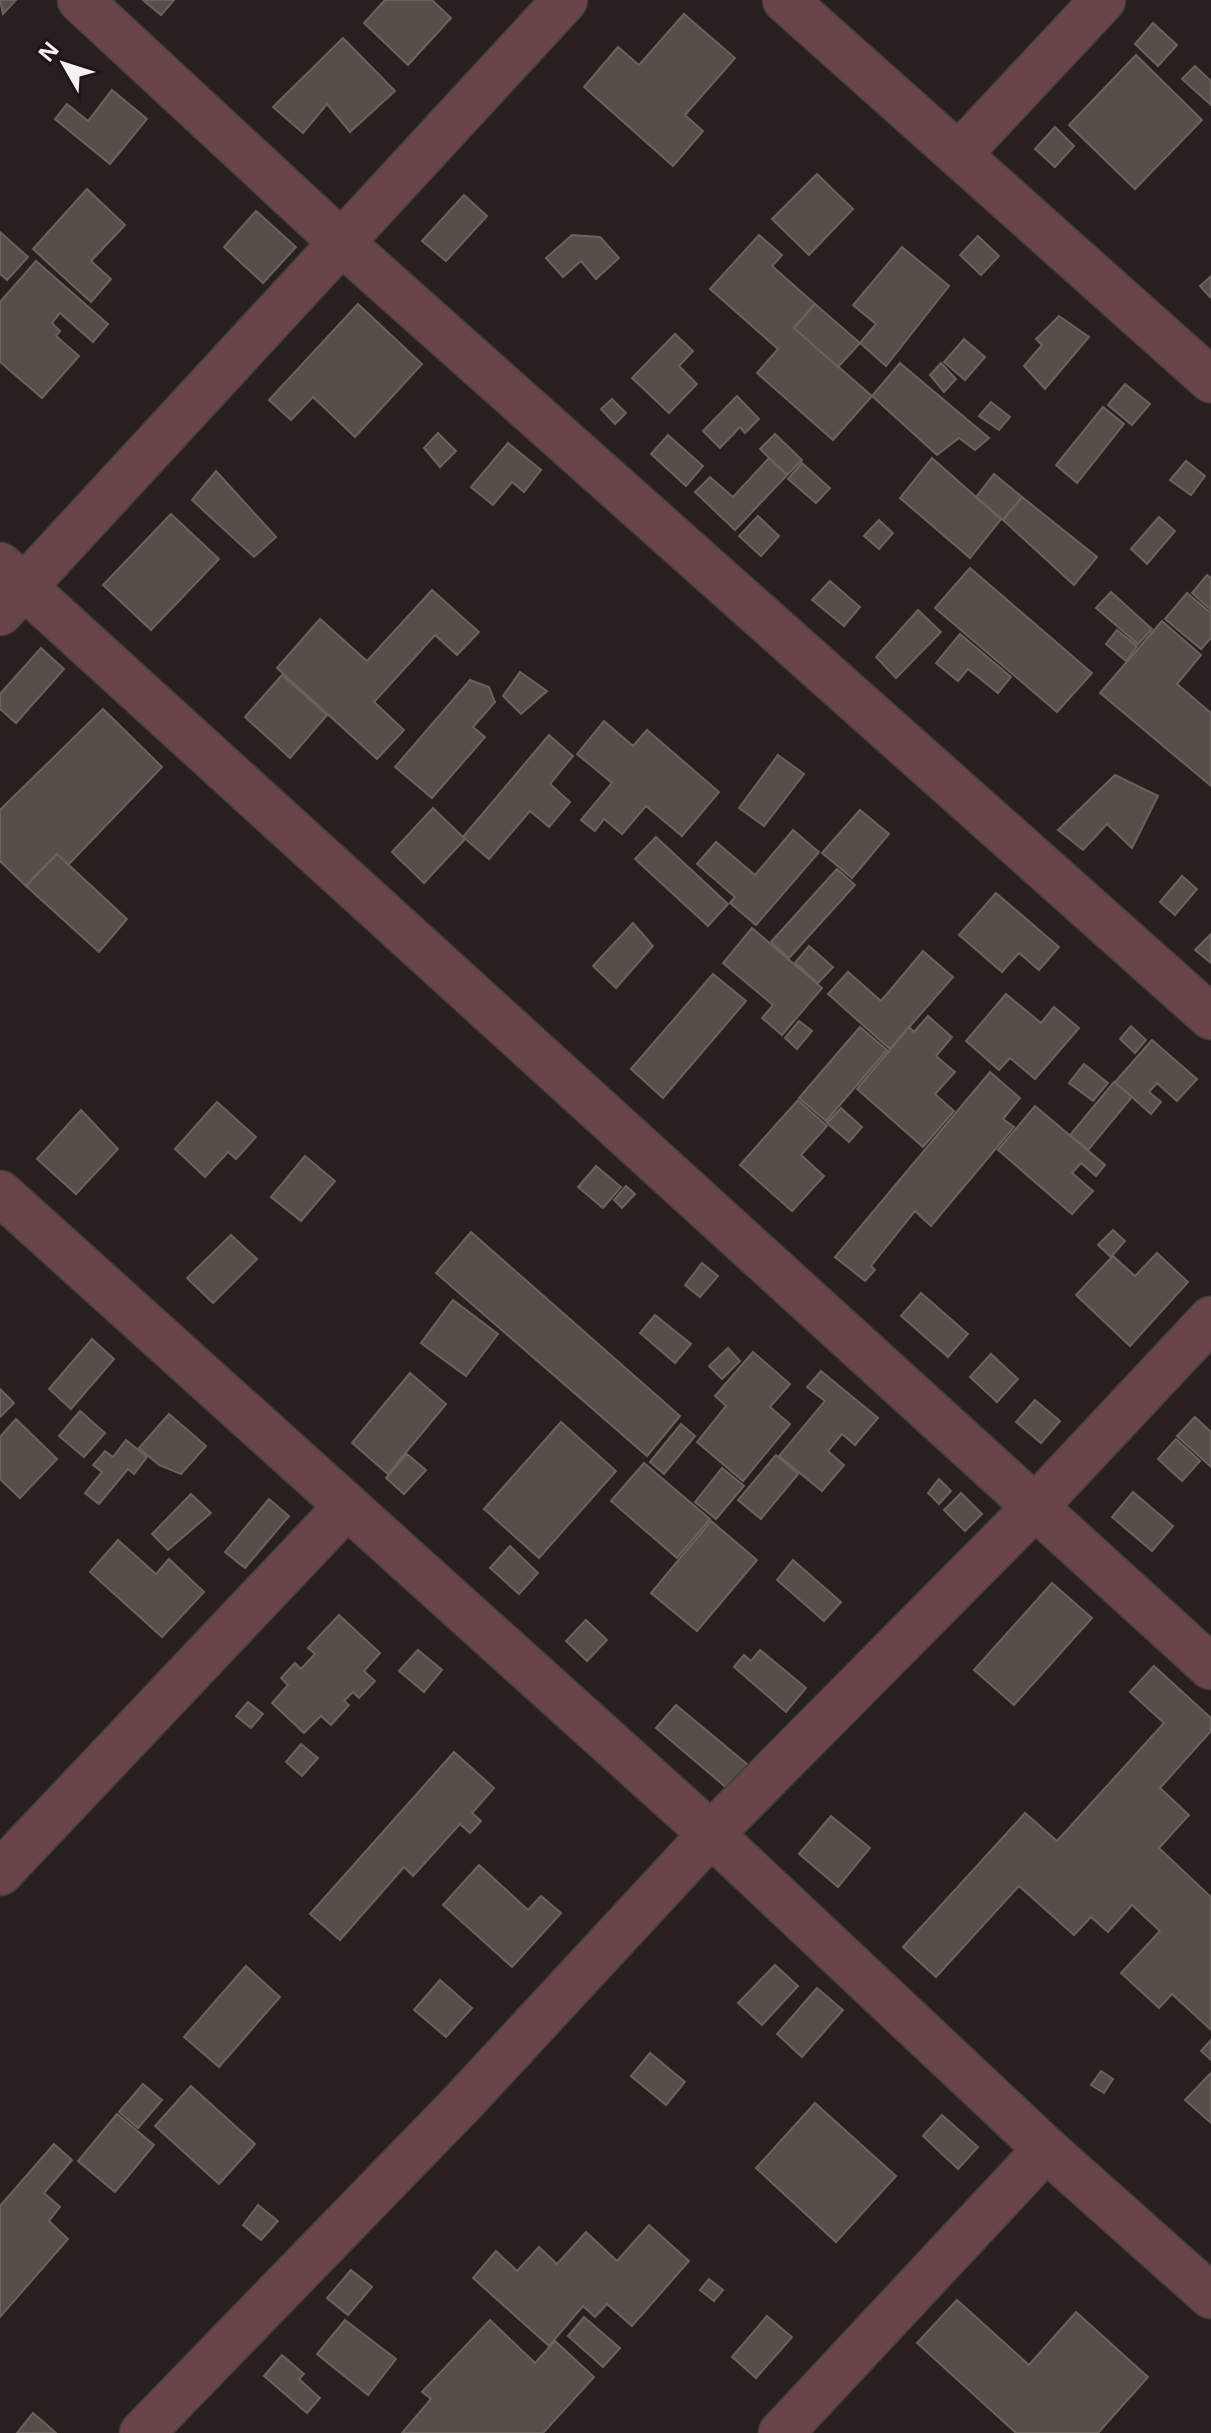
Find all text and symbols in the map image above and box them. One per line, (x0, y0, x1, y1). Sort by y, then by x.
north arrow (24, 24, 104, 104)
text: N (30, 34, 65, 67)

